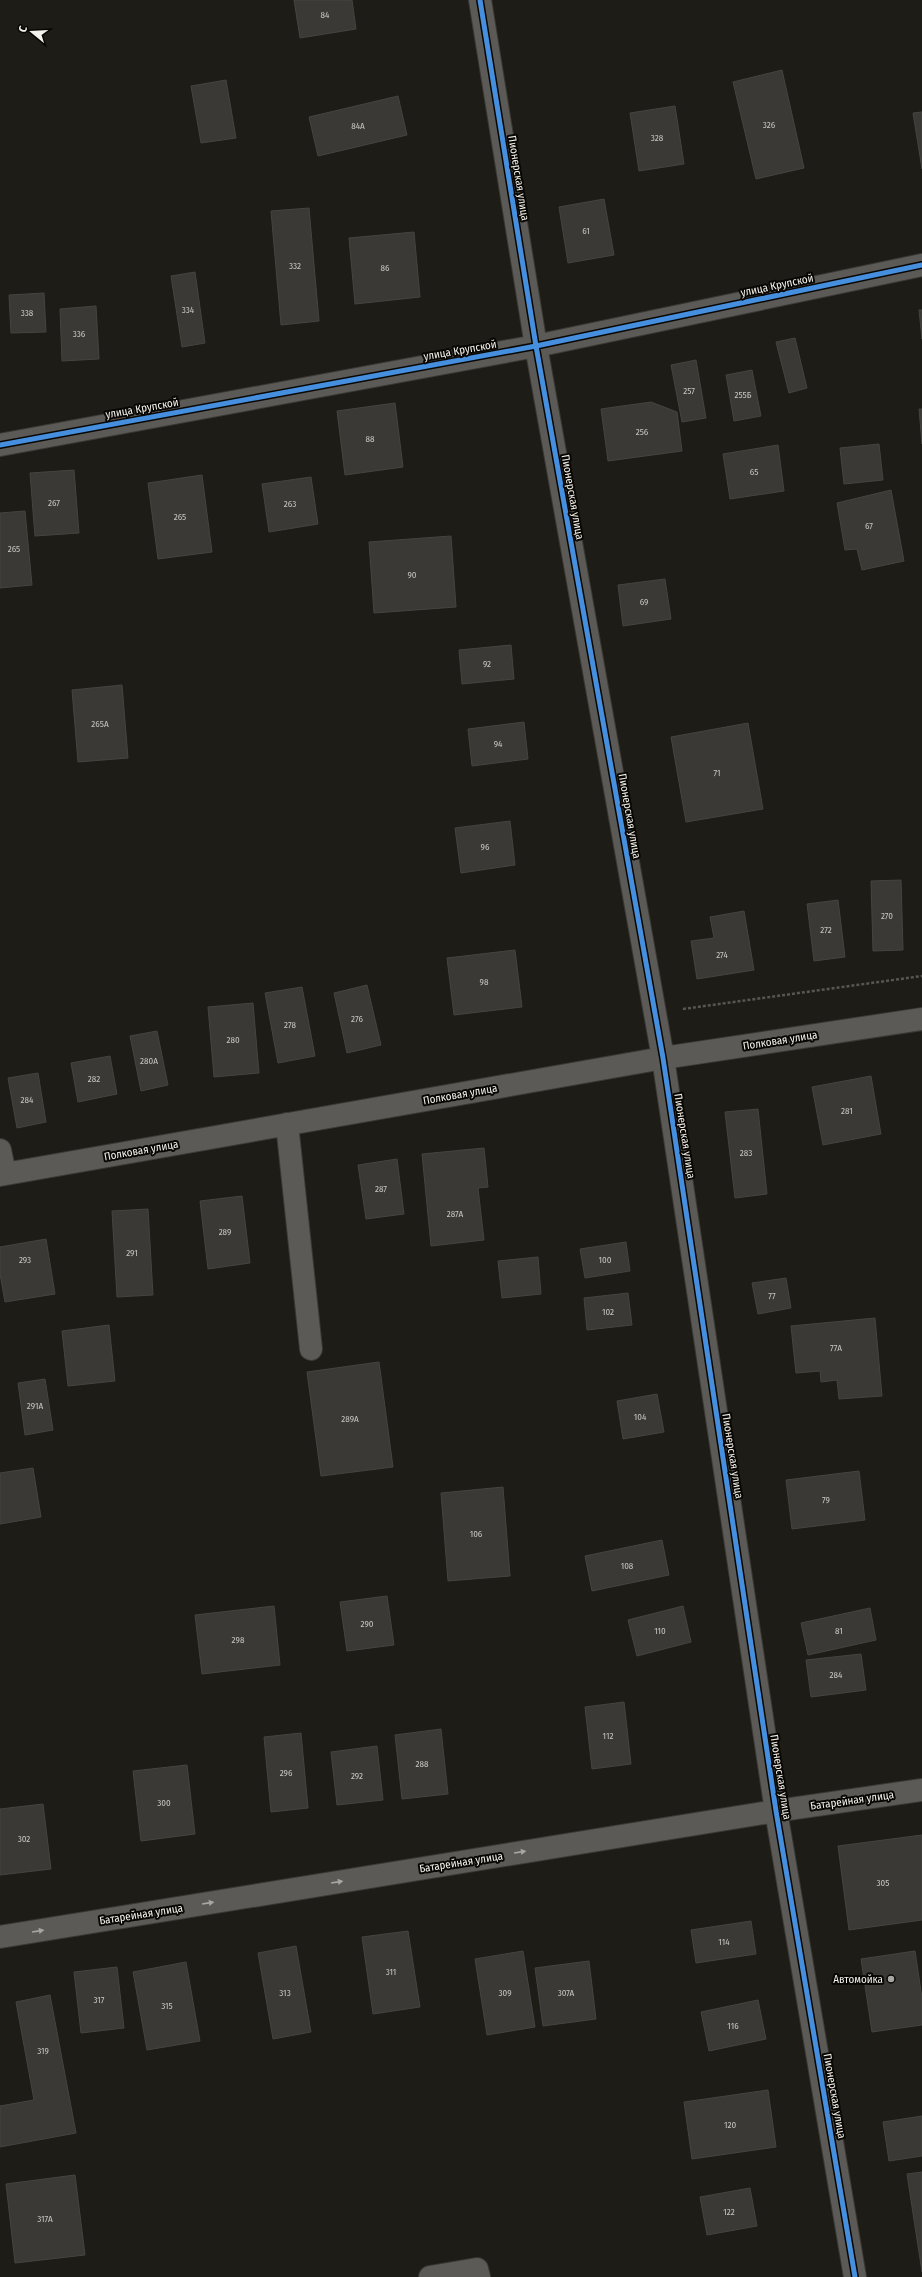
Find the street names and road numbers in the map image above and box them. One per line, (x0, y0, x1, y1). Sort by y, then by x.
street label: Пионерская улица (505, 135, 532, 222)
street label: улица Крупской (740, 271, 815, 300)
street label: улица Крупской (423, 338, 498, 363)
street label: улица Крупской (105, 396, 180, 421)
street label: Пионерская улица (559, 454, 586, 541)
street label: Пионерская улица (616, 773, 643, 860)
street label: Полковая улица (742, 1028, 818, 1053)
street label: Полковая улица (422, 1082, 498, 1107)
street label: Пионерская улица (671, 1093, 698, 1180)
street label: Полковая улица (103, 1138, 179, 1163)
street label: Пионерская улица (719, 1413, 746, 1500)
street label: Пионерская улица (767, 1734, 794, 1821)
street label: Батарейная улица (809, 1788, 895, 1813)
street label: Батарейная улица (418, 1849, 504, 1876)
street label: Батарейная улица (98, 1901, 184, 1928)
street label: Пионерская улица (821, 2053, 848, 2140)

